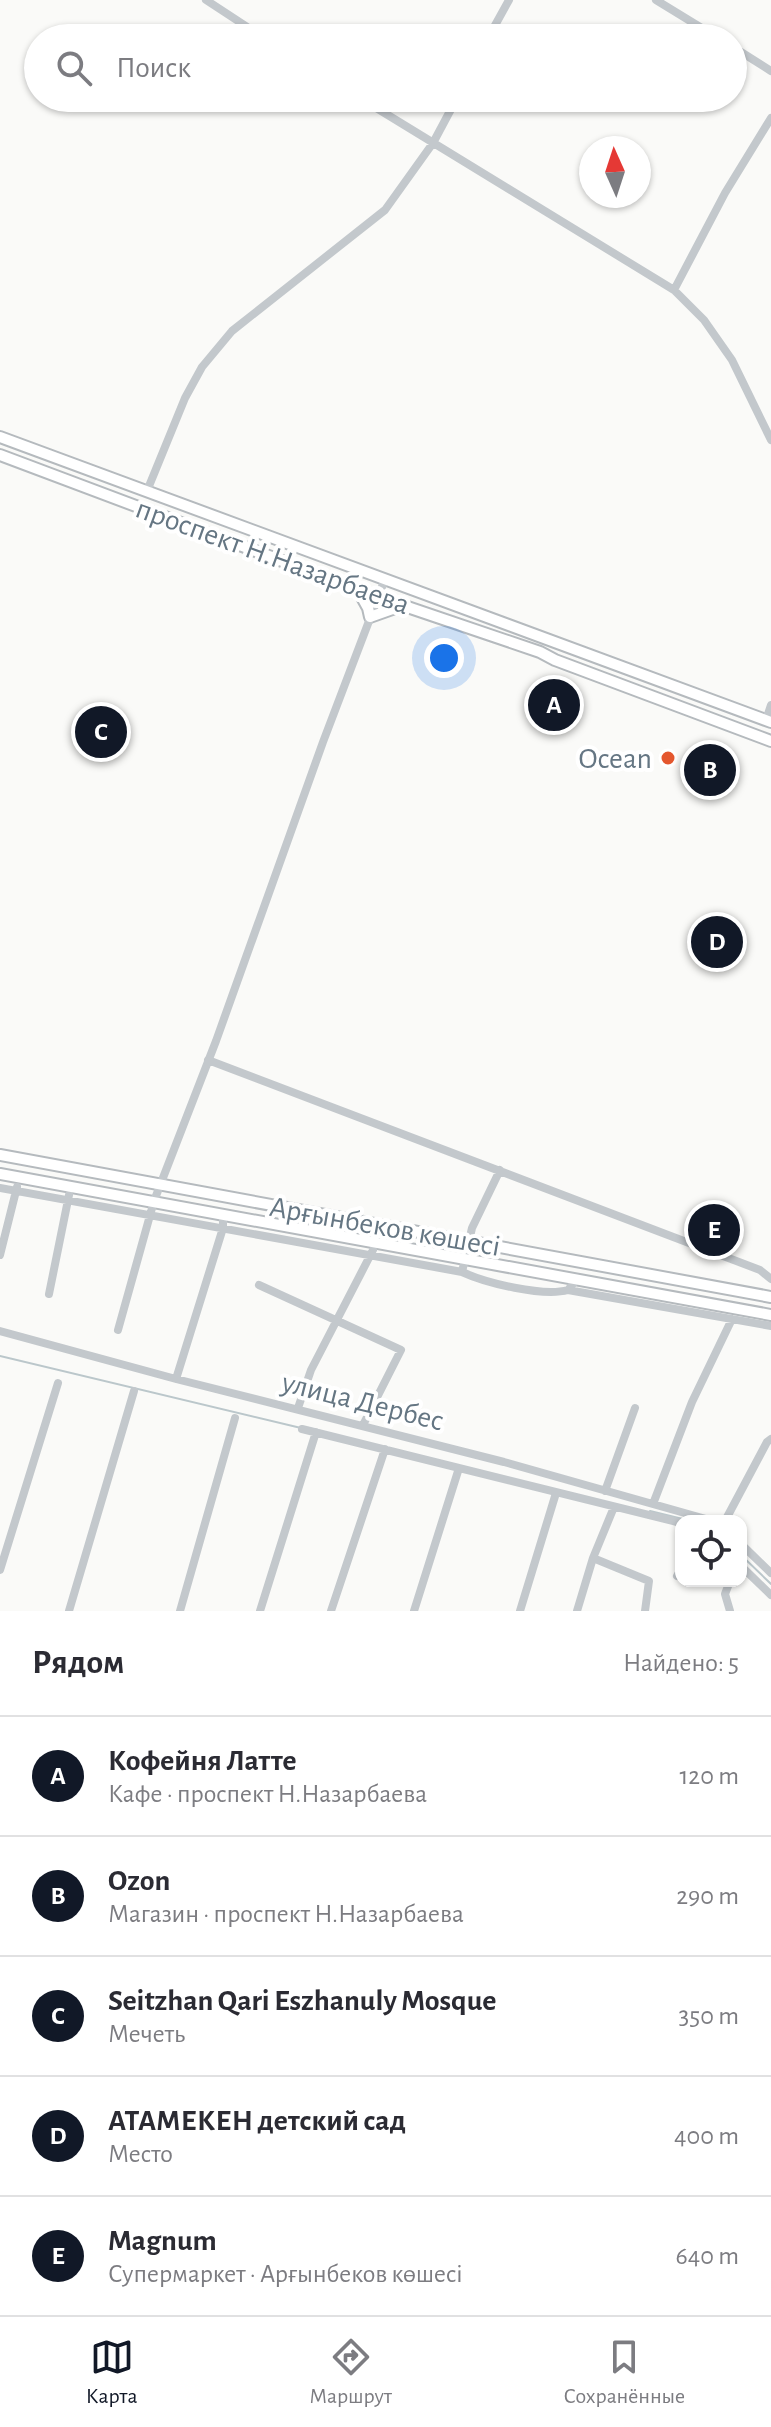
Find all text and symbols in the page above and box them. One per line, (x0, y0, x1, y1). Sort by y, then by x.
search box (24, 24, 747, 112)
icon: search (52, 46, 96, 90)
text: Поиск (116, 53, 191, 83)
north arrow (579, 136, 651, 208)
street label: проспект Н.Назарбаева (132, 493, 414, 620)
your location (424, 638, 464, 678)
pin: A (528, 675, 580, 735)
pin: C (75, 702, 127, 762)
pin: B (684, 740, 736, 800)
place label: Ocean (579, 744, 652, 774)
marker: Ocean (659, 749, 677, 767)
pin: D (691, 912, 743, 972)
street label: Арғынбеков көшесі (267, 1192, 502, 1262)
pin: E (688, 1200, 740, 1260)
street label: улица Дербес (278, 1367, 447, 1437)
map controls (675, 1515, 747, 1587)
button: locate (675, 1515, 747, 1587)
text: Рядом (32, 1646, 124, 1680)
text: Найдено: 5 (623, 1650, 739, 1676)
text: Кофейня Латте (108, 1746, 297, 1776)
text: A (50, 1763, 66, 1789)
text: 120 m (679, 1763, 739, 1789)
text: Кафе · проспект Н.Назарбаева (108, 1781, 427, 1807)
text: Ozon (108, 1866, 170, 1896)
text: B (50, 1883, 66, 1909)
text: 290 m (676, 1883, 739, 1909)
text: Магазин · проспект Н.Назарбаева (108, 1901, 464, 1927)
text: Seitzhan Qari Eszhanuly Mosque (108, 1986, 497, 2016)
text: C (51, 2003, 65, 2029)
text: 350 m (679, 2003, 739, 2029)
text: Мечеть (108, 2021, 185, 2047)
text: АТАМЕКЕН детский сад (108, 2106, 406, 2136)
text: D (49, 2123, 67, 2149)
text: 400 m (674, 2123, 739, 2149)
text: Место (108, 2141, 173, 2167)
text: Magnum (108, 2226, 217, 2256)
text: E (51, 2243, 65, 2269)
text: 640 m (675, 2243, 739, 2269)
text: Супермаркет · Арғынбеков көшесі (108, 2261, 463, 2287)
tab: Карта (86, 2335, 137, 2409)
tab: Маршрут (309, 2335, 392, 2409)
tab: Сохранённые (564, 2335, 685, 2409)

